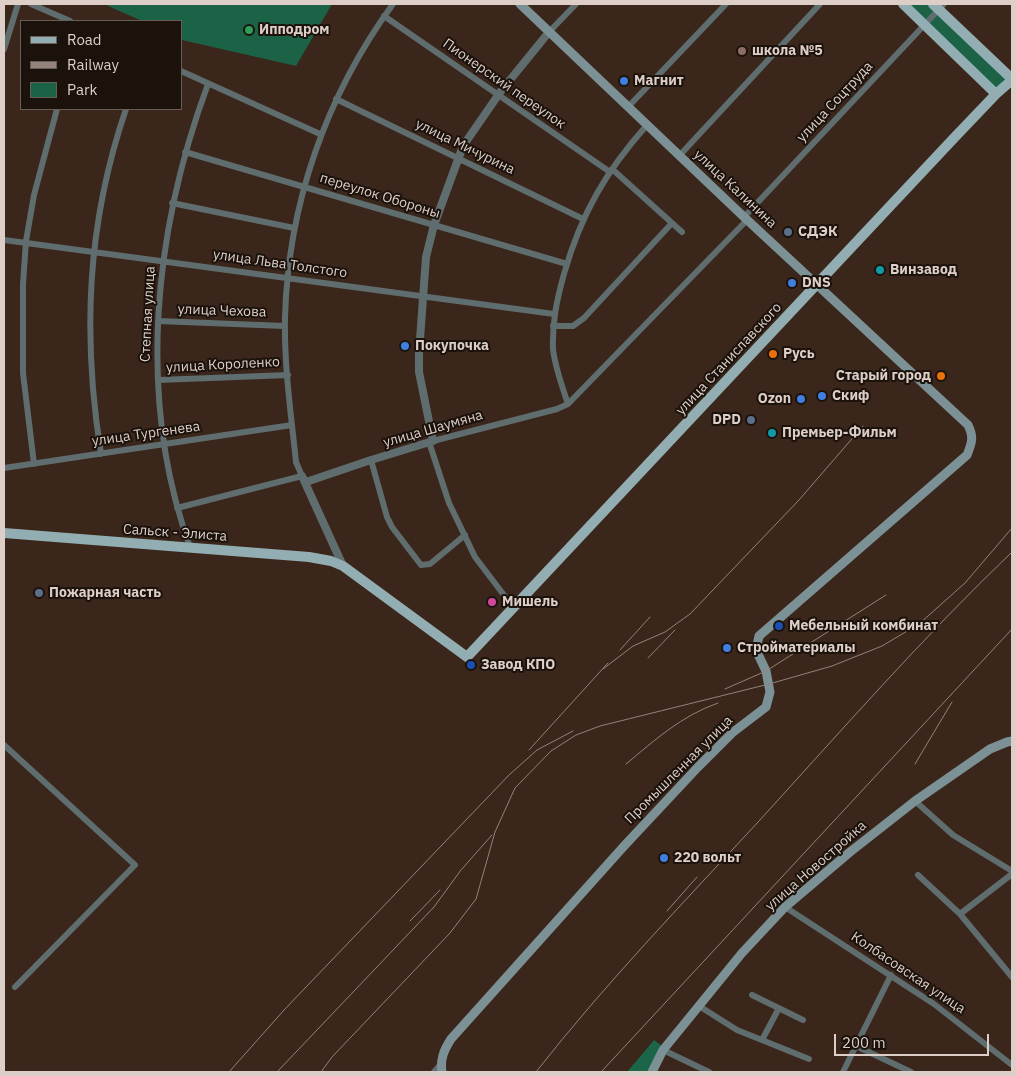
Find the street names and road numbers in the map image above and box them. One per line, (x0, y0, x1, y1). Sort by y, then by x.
street label: Пионерский переулок (439, 35, 569, 133)
street label: улица Соцтруда (793, 58, 877, 146)
street label: улица Мичурина (413, 116, 517, 178)
street label: улица Калинина (690, 146, 780, 232)
street label: переулок Обороны (318, 170, 442, 222)
street label: улица Льва Толстого (212, 246, 348, 282)
street label: Степная улица (137, 266, 159, 362)
street label: улица Станиславского (673, 299, 785, 419)
street label: улица Чехова (177, 301, 267, 321)
street label: улица Короленко (166, 354, 280, 376)
street label: улица Шаумяна (381, 407, 485, 451)
street label: улица Тургенева (91, 418, 201, 450)
street label: Сальск - Элиста (122, 521, 228, 545)
street label: Промышленная улица (622, 713, 736, 827)
street label: улица Новостройка (762, 818, 870, 914)
street label: Колбасовская улица (848, 929, 968, 1017)

